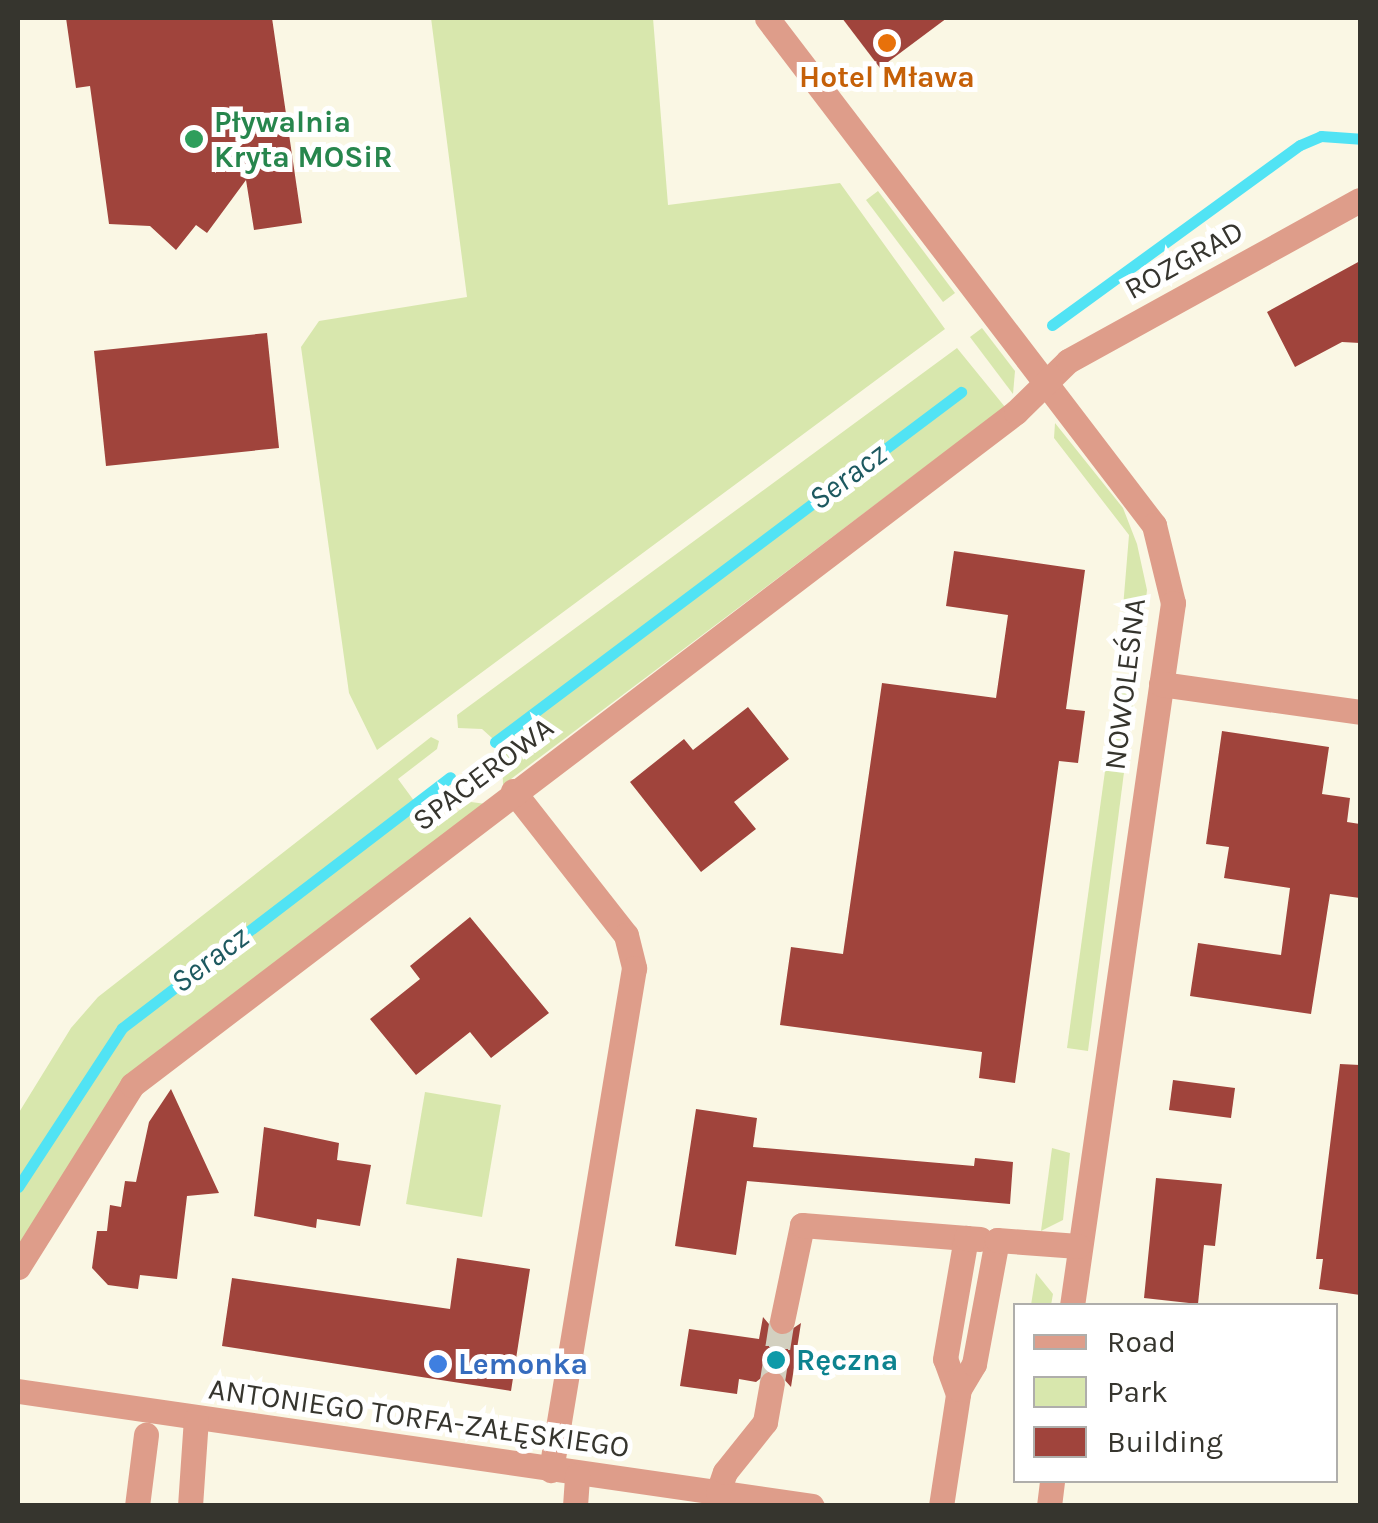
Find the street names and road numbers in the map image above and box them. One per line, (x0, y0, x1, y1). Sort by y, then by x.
street label: ROZGRAD (1118, 213, 1250, 307)
street label: NOWOLEŚNA (1097, 596, 1153, 772)
street label: SPACEROWA (406, 709, 560, 839)
street label: ANTONIEGO TORFA-ZAŁĘSKIEGO (206, 1371, 632, 1465)

